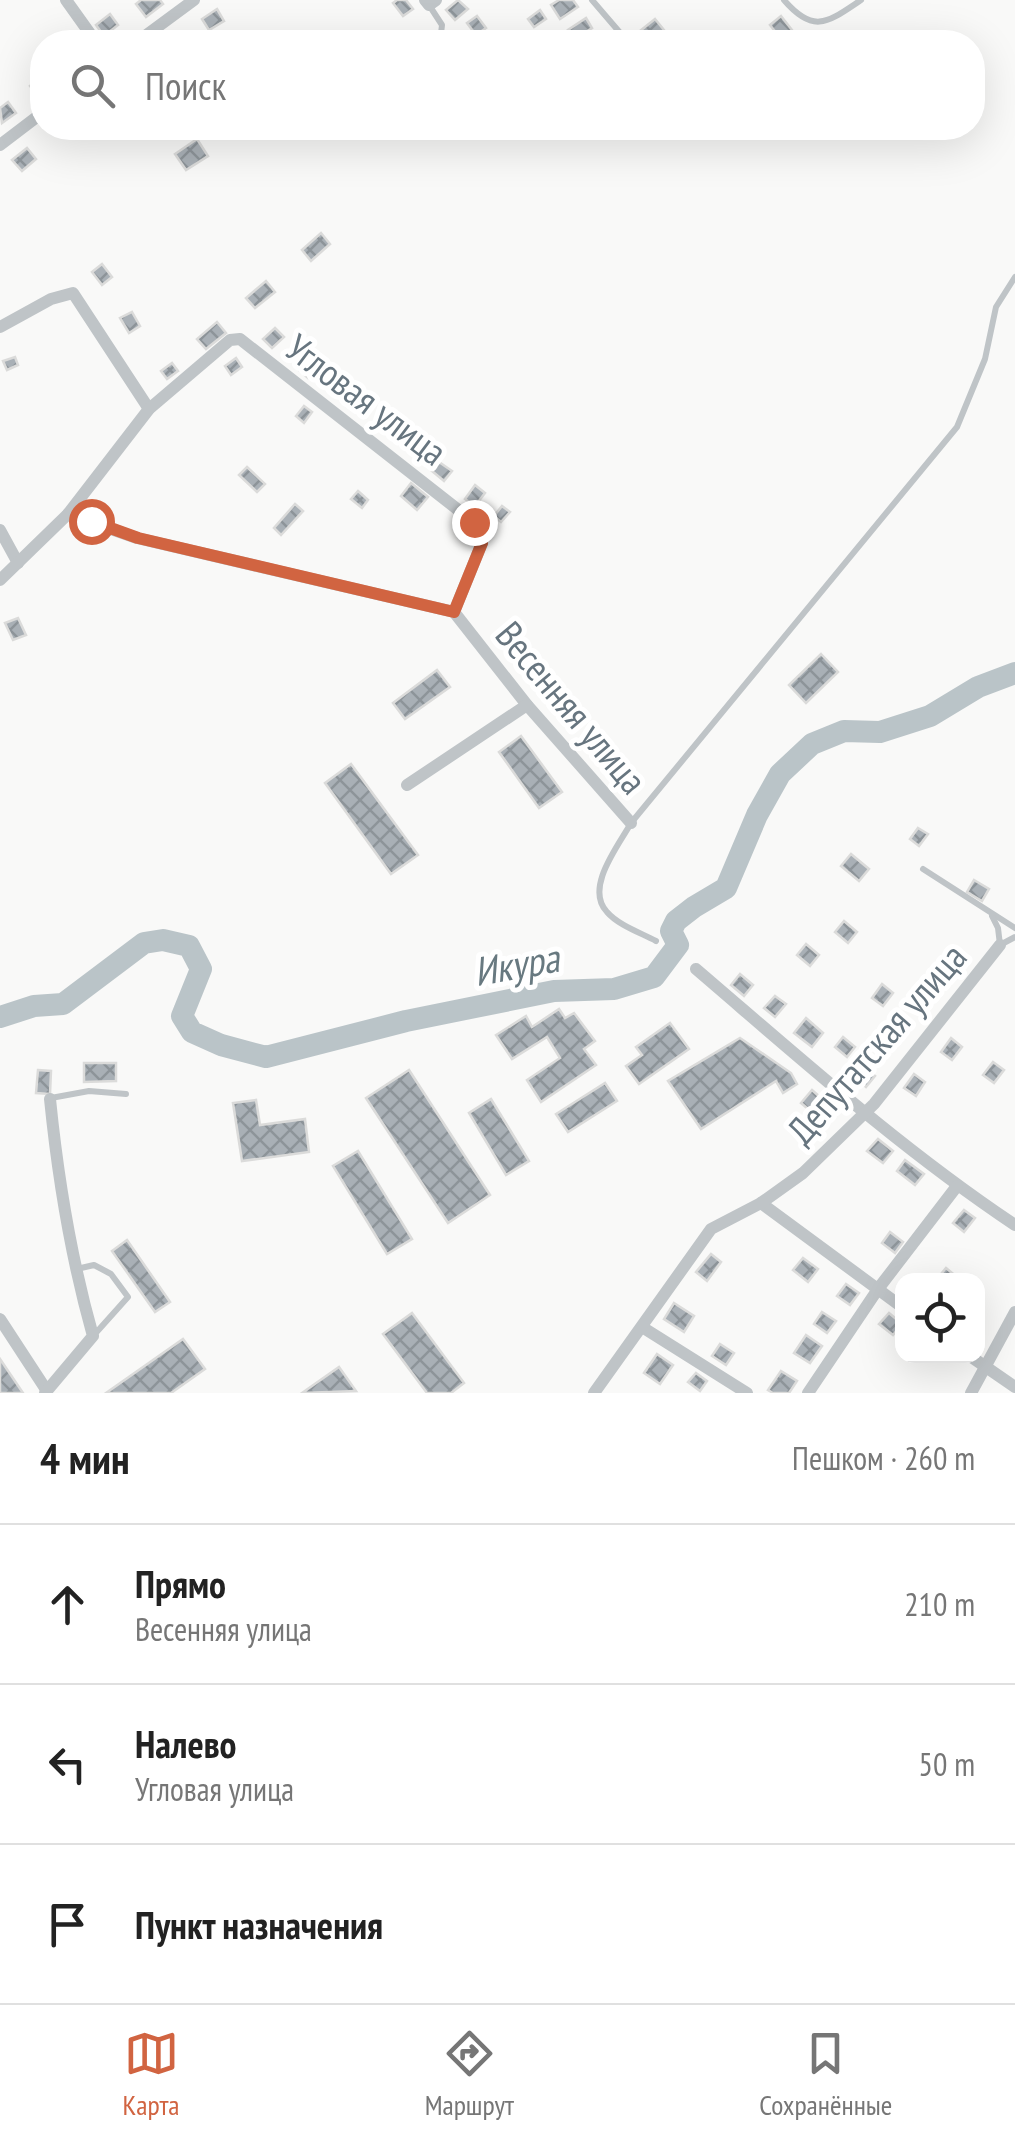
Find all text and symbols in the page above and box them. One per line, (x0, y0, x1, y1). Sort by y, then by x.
search box (30, 30, 985, 140)
icon: search (65, 58, 120, 113)
text: Поиск (145, 61, 226, 110)
street label: Угловая улица (277, 323, 457, 475)
route start (69, 499, 115, 545)
route end (452, 500, 498, 546)
street label: Весенняя улица (486, 611, 658, 803)
water label: Икура (469, 931, 565, 997)
street label: Депутатская улица (776, 933, 976, 1153)
map controls (895, 1273, 985, 1363)
button: locate (895, 1273, 985, 1363)
text: 4 мин (40, 1431, 130, 1486)
text: Пешком · 260 m (792, 1437, 975, 1479)
text: Прямо (135, 1559, 226, 1608)
icon: ahead (40, 1577, 95, 1632)
text: 210 m (904, 1583, 975, 1625)
text: Весенняя улица (135, 1608, 312, 1650)
text: Налево (135, 1719, 236, 1768)
icon: left (40, 1737, 95, 1792)
text: 50 m (919, 1743, 975, 1785)
text: Угловая улица (135, 1768, 294, 1810)
icon: arrive (40, 1897, 95, 1952)
text: Пункт назначения (135, 1900, 383, 1949)
tab: Карта (123, 2026, 180, 2123)
tab: Маршрут (425, 2026, 514, 2123)
tab: Сохранённые (759, 2026, 892, 2123)

